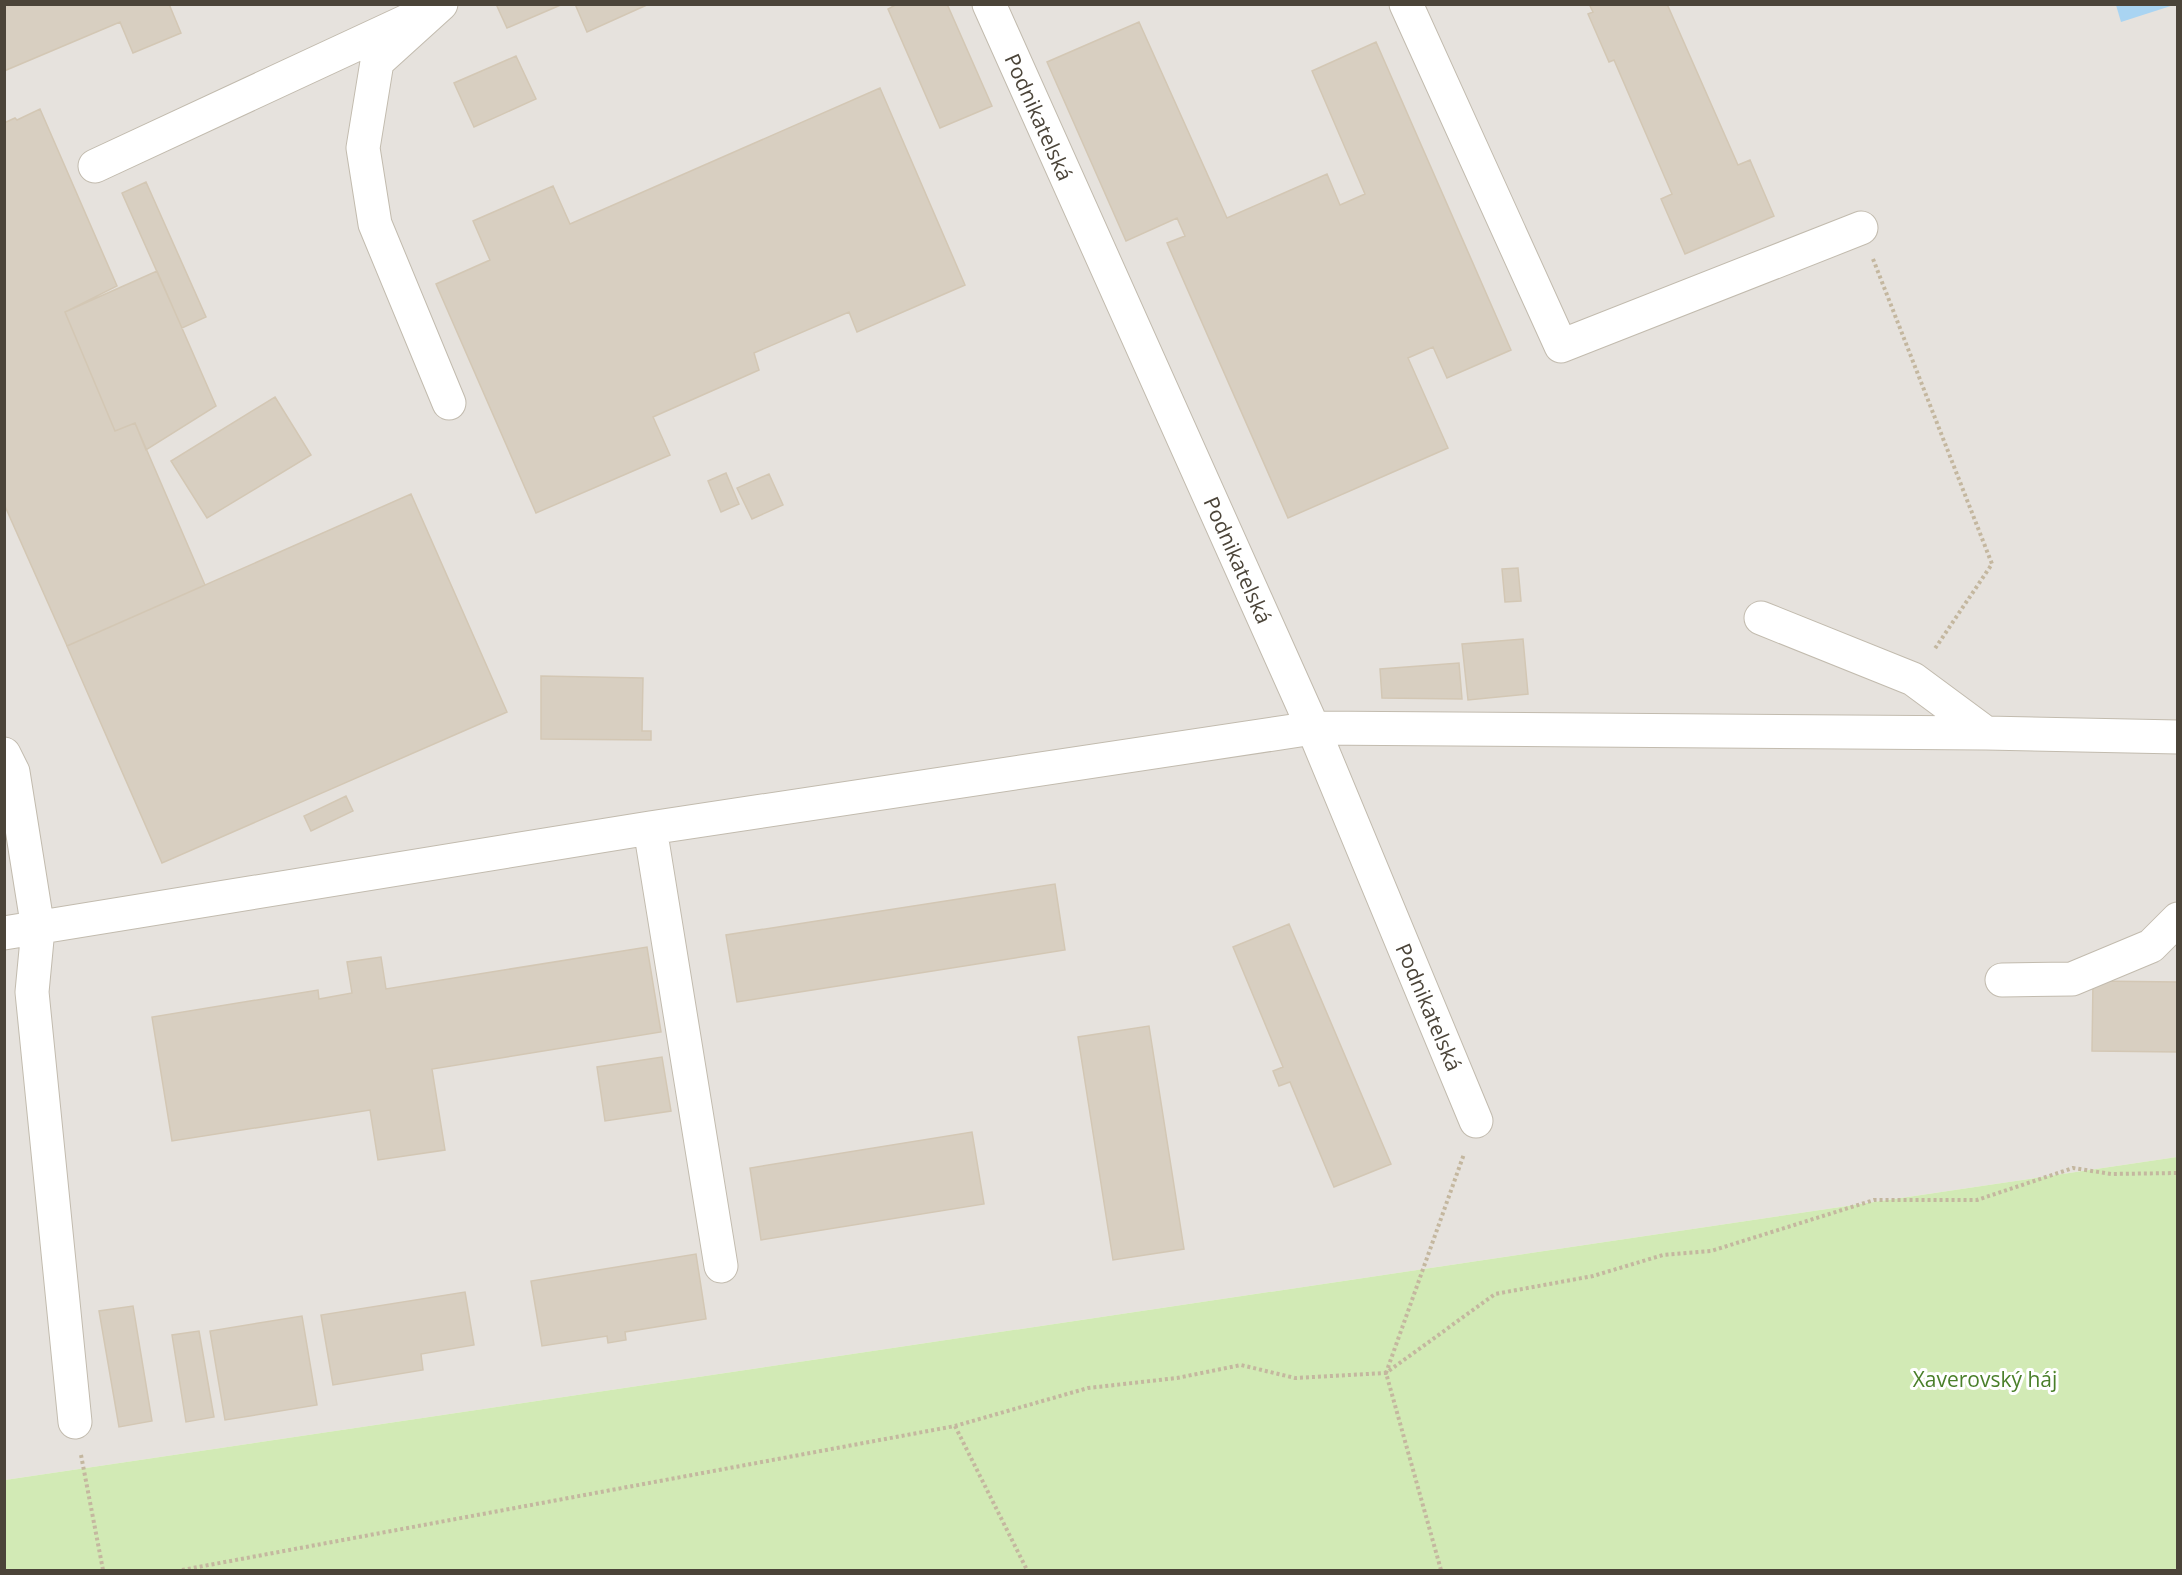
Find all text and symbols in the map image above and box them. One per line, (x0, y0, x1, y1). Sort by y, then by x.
street label: Podnikatelská (998, 49, 1080, 185)
street label: Podnikatelská (1197, 492, 1279, 628)
street label: Podnikatelská (1389, 939, 1469, 1075)
park label: Xaverovský háj (1913, 1365, 2057, 1393)

